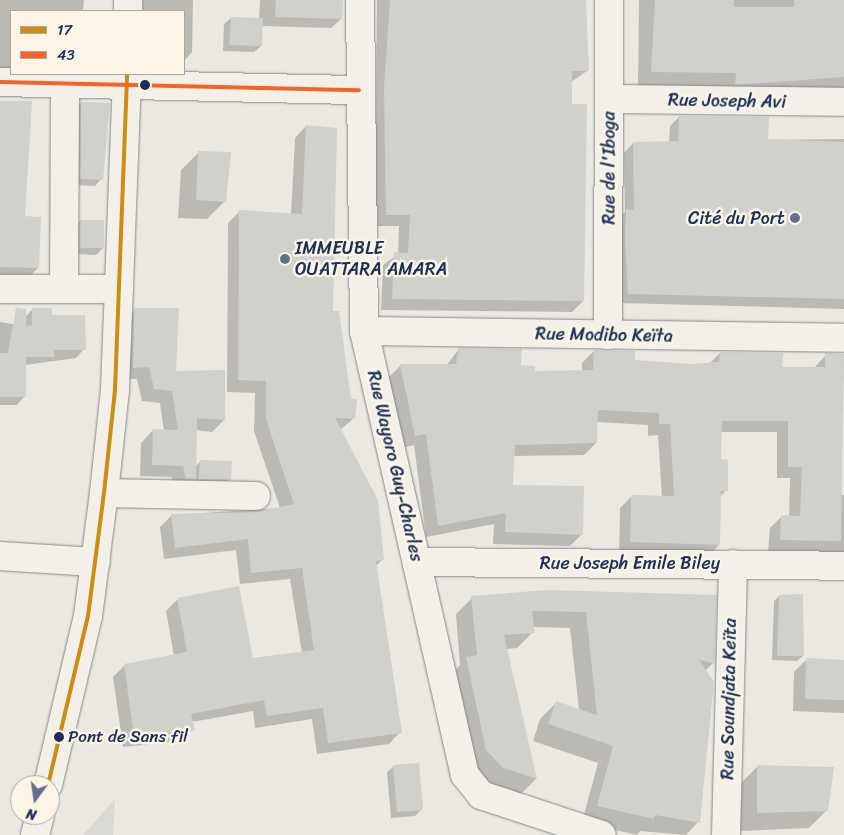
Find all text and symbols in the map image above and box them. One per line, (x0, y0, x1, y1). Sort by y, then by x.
legend (10, 10, 185, 75)
text: 17 (57, 17, 72, 43)
text: 43 (57, 42, 75, 68)
unlabelled marker (140, 80, 150, 90)
street label: Rue Joseph Avi (668, 89, 786, 113)
street label: Rue de l'Iboga (598, 111, 620, 225)
place label: Cité du Port (688, 207, 785, 229)
marker: Cité du Port (789, 212, 801, 224)
place label: IMMEUBLE OUATTARA AMARA (295, 238, 447, 280)
marker: IMMEUBLE OUATTARA AMARA (279, 253, 291, 265)
street label: Rue Modibo Keïta (535, 323, 673, 347)
street label: Rue Wayoro Guy-Charles (363, 369, 427, 563)
street label: Rue Joseph Emile Biley (539, 552, 721, 574)
street label: Rue Soundjata Keïta (717, 618, 741, 780)
place label: Pont de Sans fil (68, 727, 188, 747)
marker: Pont de Sans fil (54, 732, 64, 742)
north arrow (10, 775, 60, 825)
text: N (24, 801, 39, 827)

